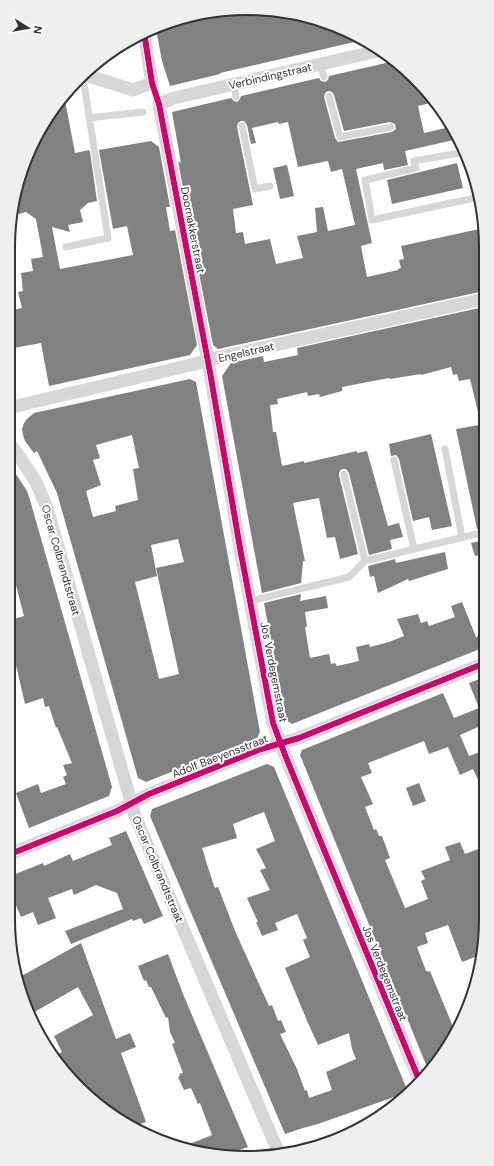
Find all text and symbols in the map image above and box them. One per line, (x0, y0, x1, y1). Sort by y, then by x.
north arrow (8, 8, 48, 48)
text: N (30, 25, 45, 35)
street label: Verbindingstraat (227, 60, 313, 92)
street label: Doornakkerstraat (178, 186, 208, 274)
street label: Engelstraat (217, 339, 275, 365)
street label: Oscar Colbrandtstraat (39, 503, 83, 617)
street label: Jos Verdegemstraat (257, 621, 291, 723)
street label: Adolf Baeyensstraat (170, 731, 270, 781)
street label: Oscar Colbrandtstraat (129, 814, 187, 924)
street label: Jos Verdegemstraat (359, 923, 411, 1023)

